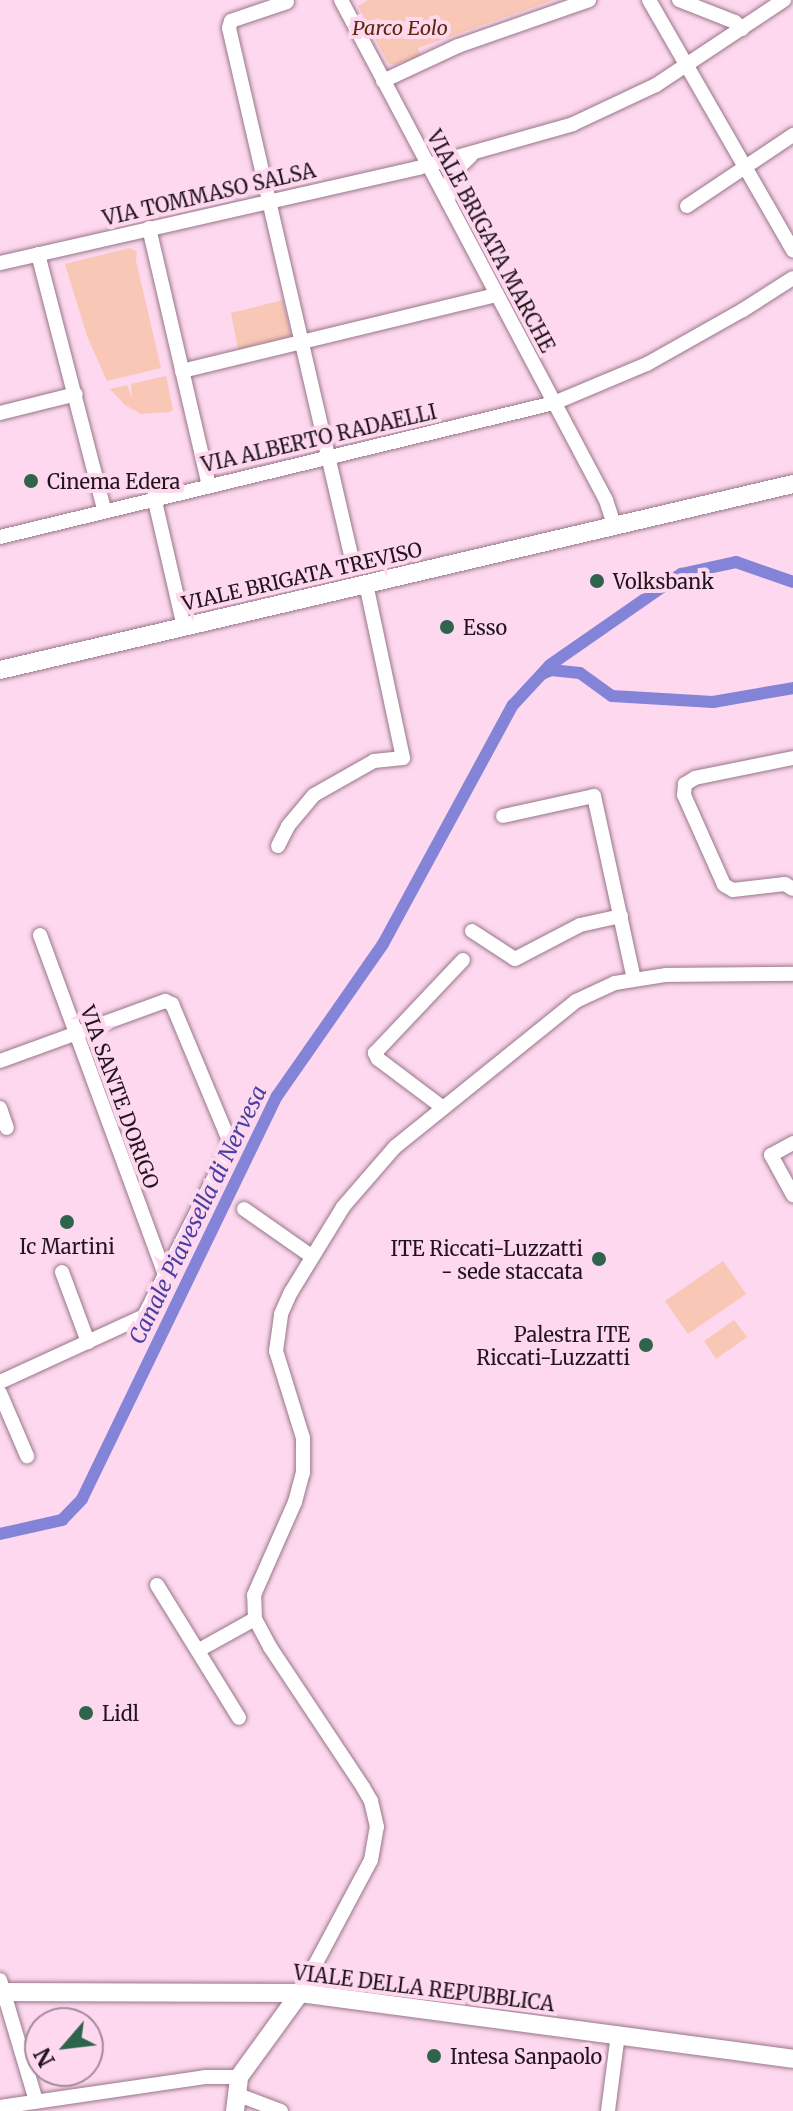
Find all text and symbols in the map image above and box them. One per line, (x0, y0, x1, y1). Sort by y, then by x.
park label: Parco Eolo (352, 15, 448, 39)
street label: VIALE BRIGATA MARCHE (422, 126, 560, 356)
street label: VIA TOMMASO SALSA (100, 158, 318, 230)
street label: VIA ALBERTO RADAELLI (199, 399, 439, 477)
place label: Cinema Edera (47, 469, 180, 493)
marker: Cinema Edera (22, 472, 40, 490)
street label: VIALE BRIGATA TREVISO (180, 537, 424, 615)
place label: Volksbank (613, 569, 714, 593)
marker: Volksbank (588, 572, 606, 590)
place label: Esso (463, 615, 507, 639)
marker: Esso (438, 618, 456, 636)
street label: VIA SANTE DORIGO (76, 1002, 164, 1192)
water label: Canale Piavesella di Nervesa (124, 1081, 272, 1349)
marker: Ic Martini (58, 1213, 76, 1231)
place label: Ic Martini (19, 1234, 115, 1258)
place label: ITE Riccati-Luzzatti - sede staccata (390, 1236, 583, 1283)
marker: ITE Riccati-Luzzatti - sede staccata (590, 1250, 608, 1268)
place label: Palestra ITE Riccati-Luzzatti (476, 1322, 630, 1369)
marker: Palestra ITE Riccati-Luzzatti (637, 1336, 655, 1354)
place label: Lidl (102, 1701, 139, 1725)
marker: Lidl (77, 1704, 95, 1722)
street label: VIALE DELLA REPUBBLICA (292, 1960, 556, 2016)
north arrow (24, 2007, 104, 2087)
text: N (28, 2043, 61, 2072)
place label: Intesa Sanpaolo (450, 2044, 602, 2068)
marker: Intesa Sanpaolo (425, 2047, 443, 2065)

